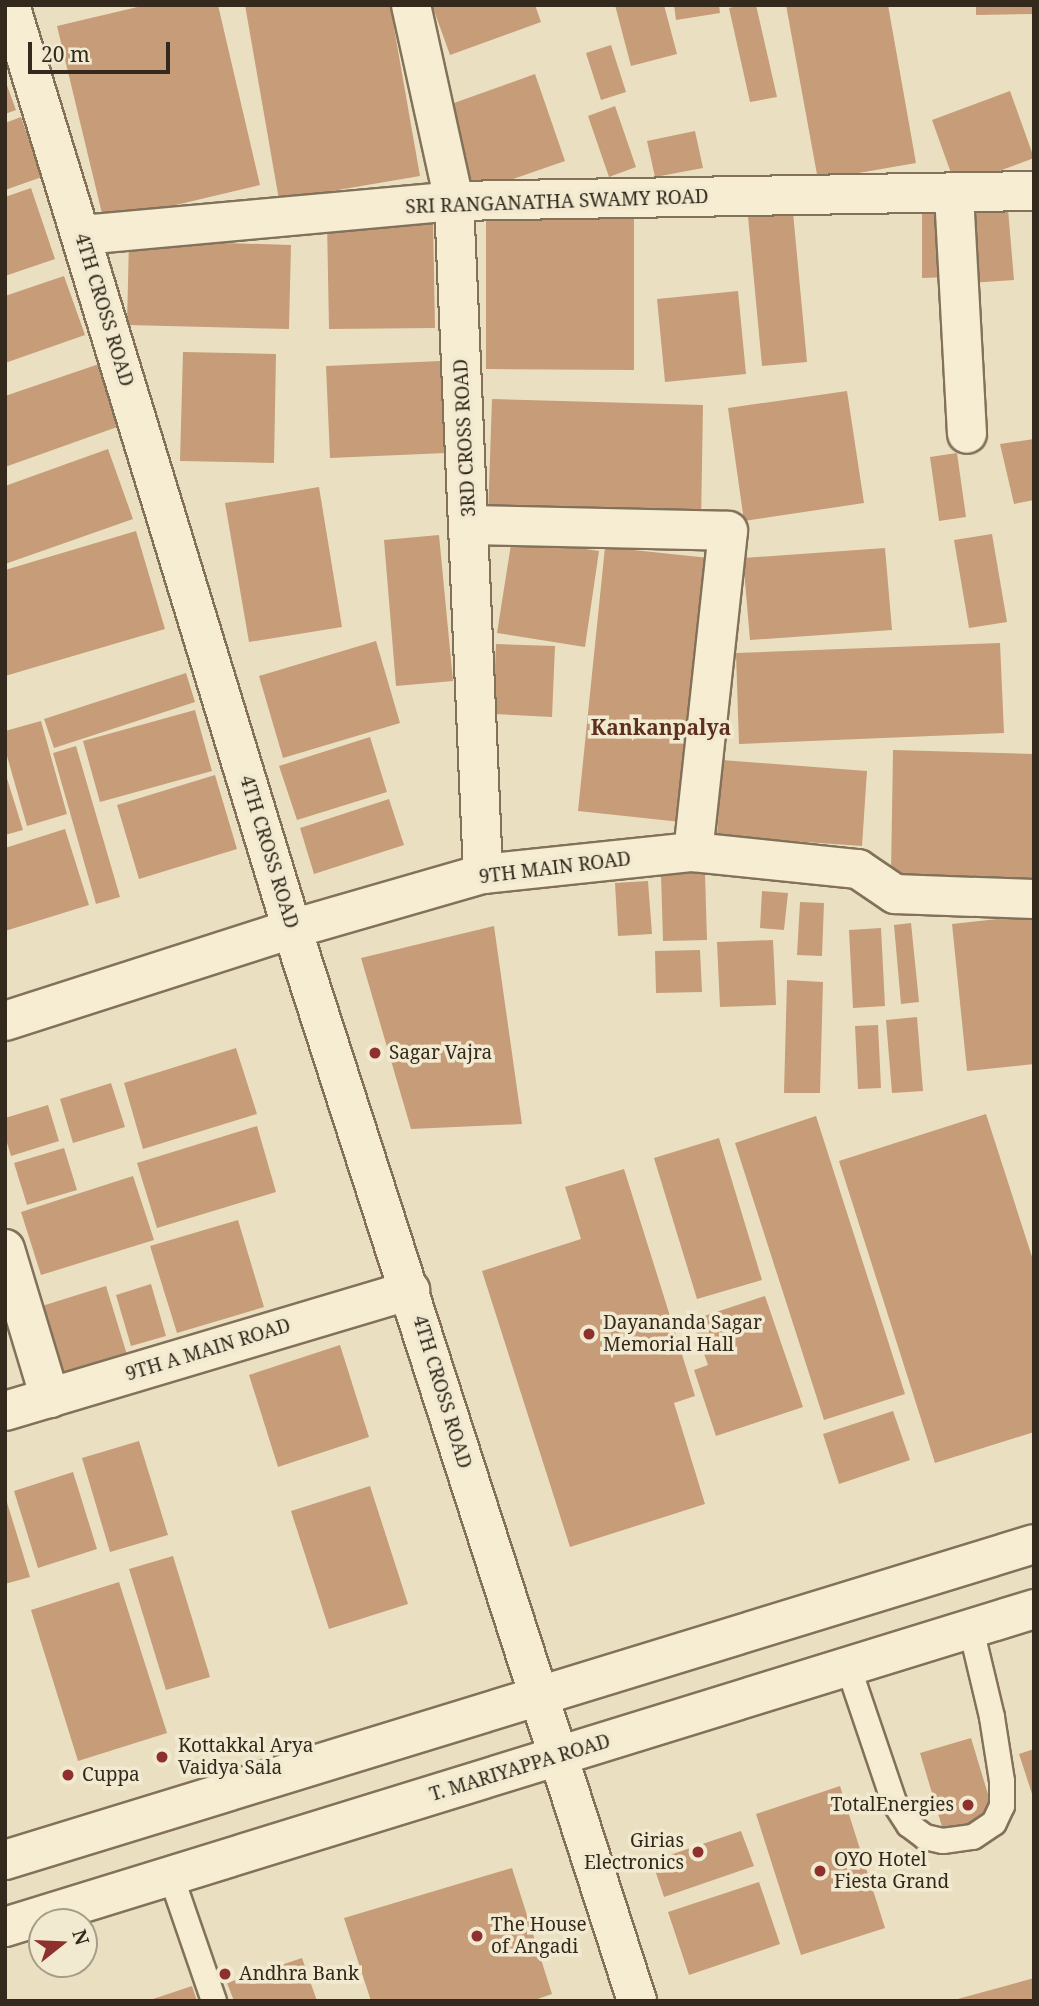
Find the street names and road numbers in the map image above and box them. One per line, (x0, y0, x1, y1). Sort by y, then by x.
street label: SRI RANGANATHA SWAMY ROAD (405, 185, 709, 219)
street label: 4TH CROSS ROAD (70, 231, 138, 389)
street label: 3RD CROSS ROAD (449, 358, 481, 518)
street label: 4TH CROSS ROAD (235, 773, 303, 931)
street label: 9TH MAIN ROAD (478, 847, 632, 889)
street label: 4TH CROSS ROAD (408, 1313, 476, 1471)
street label: 9TH A MAIN ROAD (123, 1314, 293, 1386)
street label: T. MARIYAPPA ROAD (427, 1730, 613, 1806)

